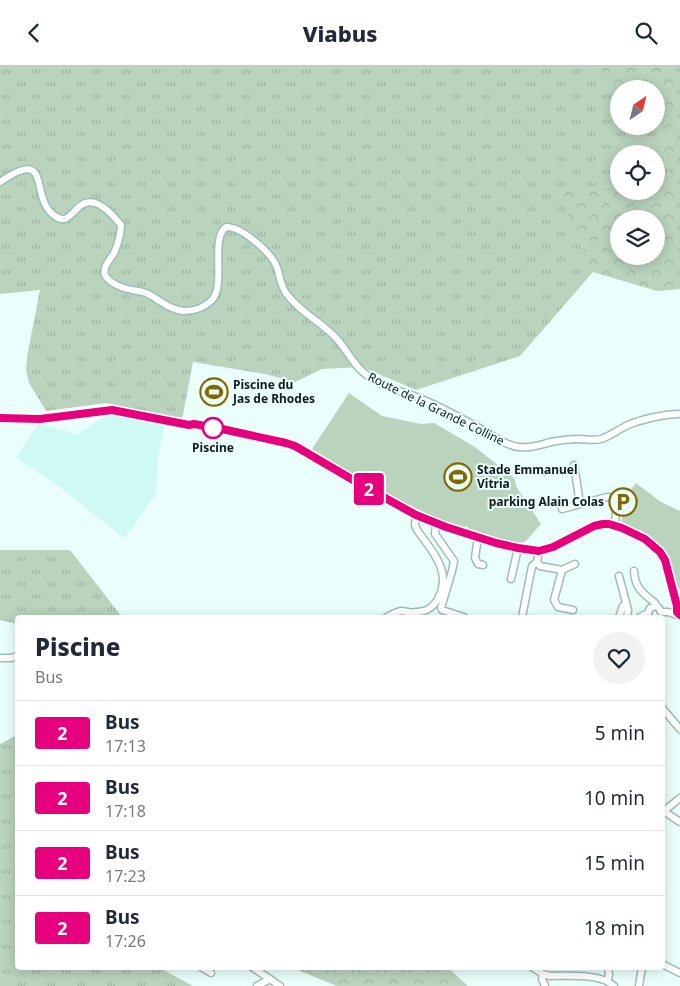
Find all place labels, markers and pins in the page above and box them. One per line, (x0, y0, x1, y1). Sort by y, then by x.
place label: Piscine du Jas de Rhodes (232, 376, 315, 407)
sports icon: Piscine du Jas de Rhodes (199, 377, 229, 407)
marker: Piscine (202, 417, 224, 439)
place label: Piscine (192, 439, 234, 456)
place label: Stade Emmanuel Vitria (477, 461, 578, 492)
sports icon: Stade Emmanuel Vitria (443, 462, 473, 492)
parking icon: parking Alain Colas (608, 487, 638, 517)
place label: parking Alain Colas (489, 493, 604, 510)

